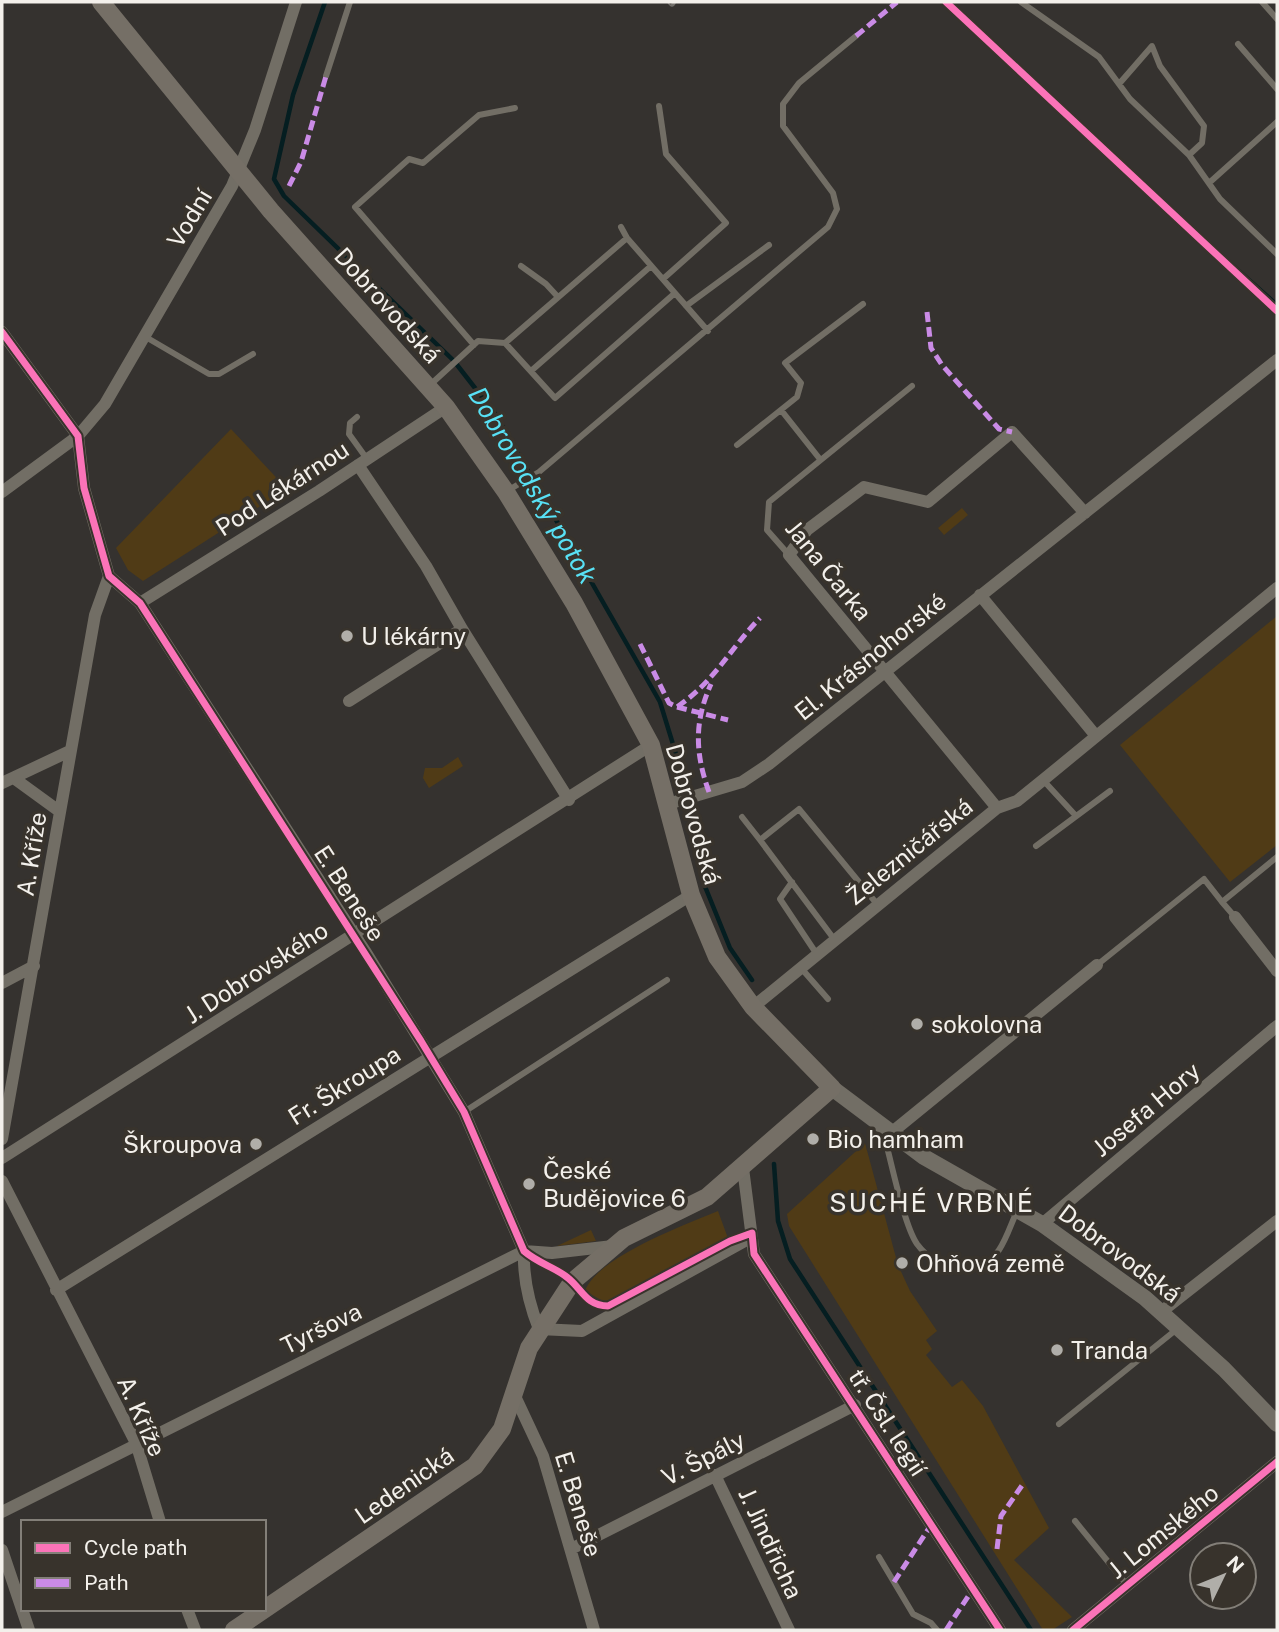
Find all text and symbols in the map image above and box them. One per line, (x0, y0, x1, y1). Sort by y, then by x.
street label: Vodní (161, 183, 218, 252)
street label: Dobrovodská (329, 242, 447, 368)
water label: Dobrovodský potok (462, 381, 604, 589)
street label: Pod Lékárnou (210, 435, 354, 541)
street label: Jana Čarka (780, 514, 878, 626)
street label: El. Krásnohorské (789, 586, 951, 726)
place label: U lékárny (361, 622, 466, 650)
marker: U lékárny (339, 628, 355, 644)
street label: Dobrovodská (661, 740, 727, 888)
street label: Železničářská (840, 792, 978, 910)
street label: A. Kříže (11, 810, 51, 898)
street label: E. Beneše (309, 840, 391, 946)
street label: J. Dobrovského (179, 915, 333, 1029)
place label: sokolovna (931, 1010, 1042, 1038)
marker: sokolovna (909, 1016, 925, 1032)
street label: Fr. Škroupa (283, 1040, 405, 1130)
street label: Josefa Hory (1087, 1056, 1205, 1162)
place label: Bio hamham (827, 1125, 964, 1153)
place label: Škroupova (123, 1130, 242, 1158)
marker: Bio hamham (805, 1131, 821, 1147)
marker: Škroupova (248, 1136, 264, 1152)
place label: České Budějovice 6 (543, 1156, 686, 1212)
marker: České Budějovice 6 (521, 1176, 537, 1192)
district label: SUCHÉ VRBNÉ (829, 1187, 1035, 1218)
street label: Dobrovodská (1054, 1198, 1186, 1308)
place label: Ohňová země (916, 1249, 1065, 1277)
marker: Ohňová země (894, 1255, 910, 1271)
street label: Tyršova (276, 1297, 366, 1359)
place label: Tranda (1071, 1336, 1148, 1364)
marker: Tranda (1049, 1342, 1065, 1358)
street label: tř. Čsl. legií (843, 1363, 934, 1482)
street label: A. Kříže (112, 1372, 172, 1460)
street label: V. Špály (657, 1425, 749, 1491)
street label: Ledenická (349, 1441, 459, 1529)
street label: E. Beneše (550, 1448, 608, 1560)
street label: J. Lomského (1102, 1478, 1224, 1584)
street label: J. Jindřicha (733, 1483, 809, 1603)
legend (21, 1520, 266, 1611)
text: Cycle path (84, 1535, 187, 1560)
north arrow (1188, 1541, 1258, 1611)
text: N (1222, 1551, 1249, 1577)
text: Path (84, 1570, 129, 1595)

